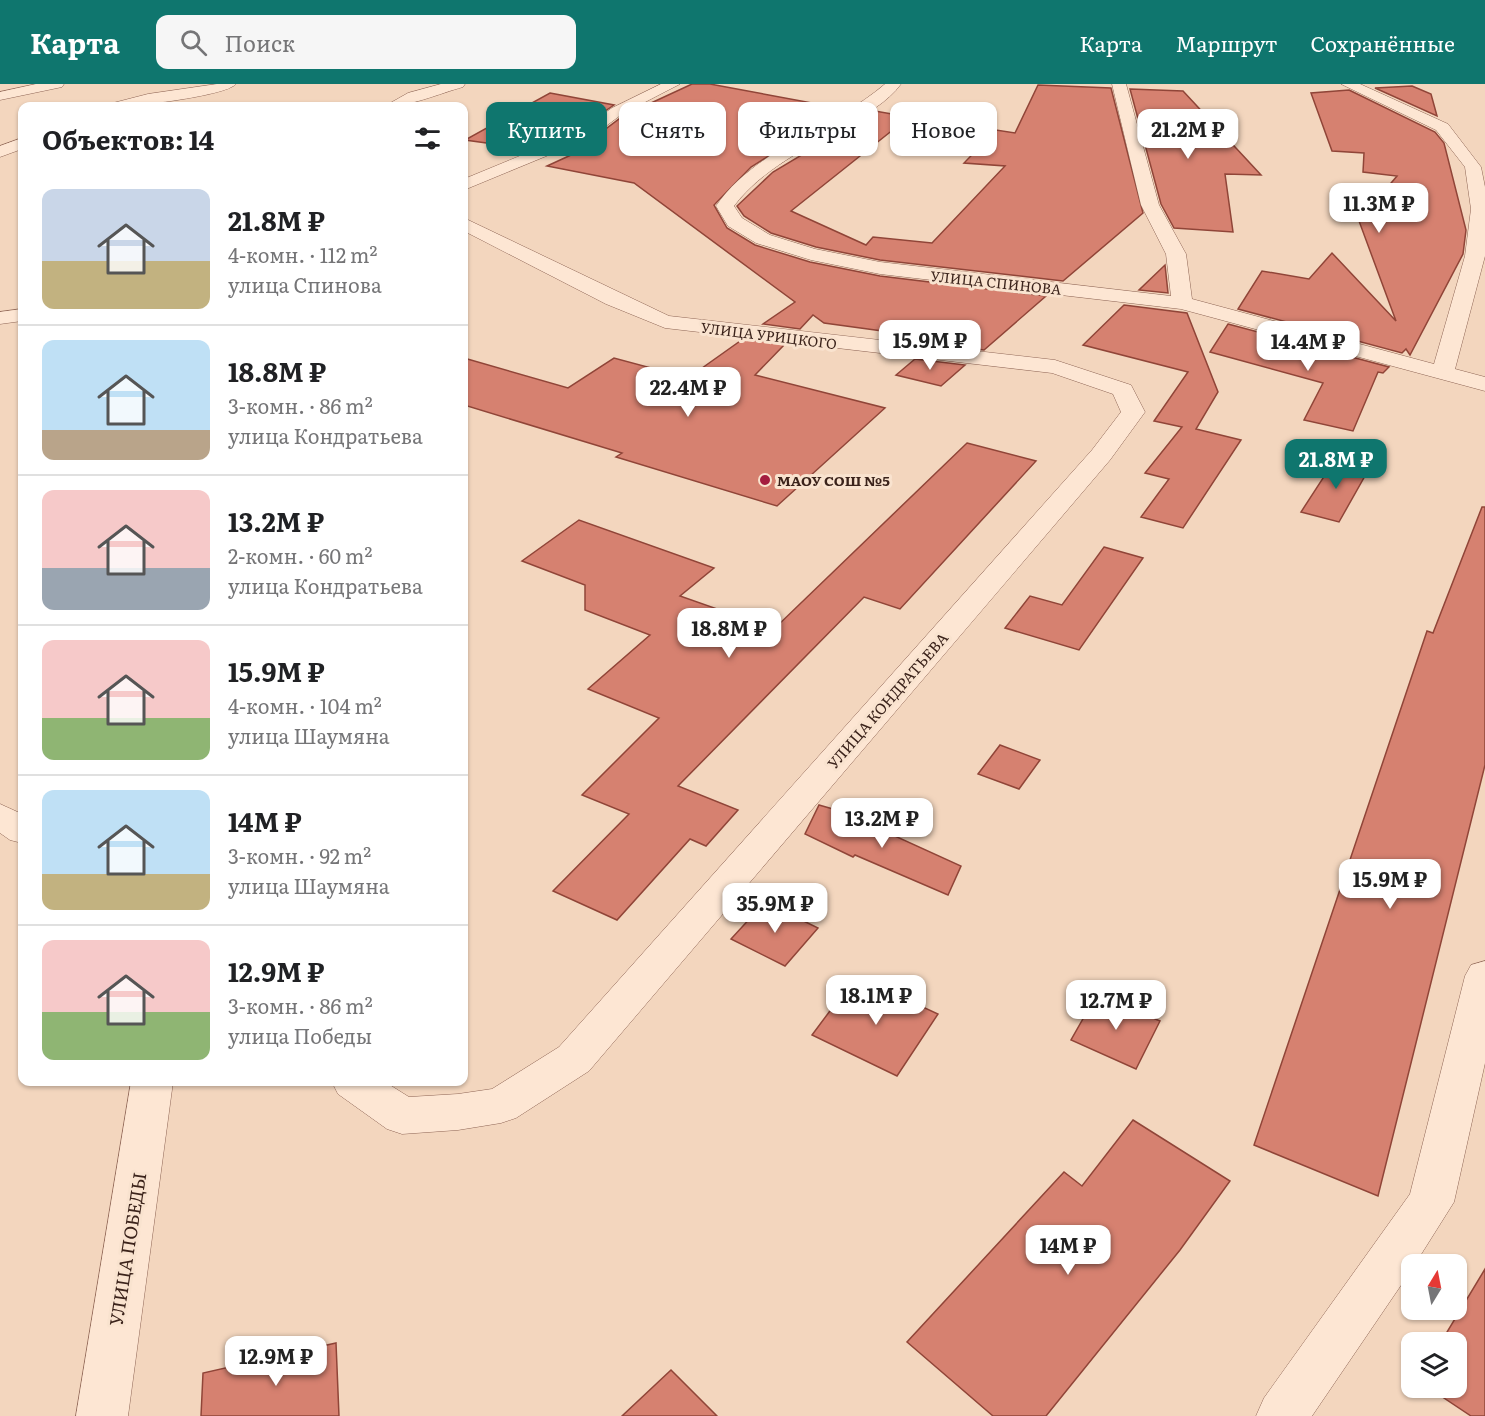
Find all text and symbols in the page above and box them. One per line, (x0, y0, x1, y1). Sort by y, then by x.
search box (156, 15, 576, 69)
text: Карта (30, 21, 120, 63)
icon: search (177, 26, 210, 59)
text: Поиск (225, 26, 295, 59)
text: Карта (1079, 27, 1142, 58)
text: Маршрут (1175, 27, 1277, 58)
text: Сохранённые (1310, 27, 1455, 58)
chip: Купить (486, 102, 607, 156)
chip: Снять (619, 102, 726, 156)
chip: Фильтры (738, 102, 878, 156)
chip: Новое (890, 102, 997, 156)
pin: 21.2M ₽ (1133, 109, 1243, 160)
text: 21.2M ₽ (1151, 113, 1225, 143)
text: Объектов: 14 (42, 119, 214, 158)
icon: filters (411, 122, 444, 155)
pin: 11.3M ₽ (1324, 183, 1434, 234)
text: 11.3M ₽ (1343, 187, 1415, 217)
text: 21.8M ₽ (228, 200, 325, 239)
icon: home (90, 213, 162, 285)
text: 4-комн. · 112 m² (228, 239, 377, 269)
street label: УЛИЦА СПИНОВА (930, 265, 1063, 299)
text: улица Спинова (228, 269, 382, 299)
street label: УЛИЦА УРИЦКОГО (700, 317, 838, 353)
pin: 15.9M ₽ (875, 320, 985, 371)
pin: 14.4M ₽ (1253, 321, 1363, 372)
text: 15.9M ₽ (893, 324, 967, 354)
text: 14.4M ₽ (1271, 325, 1345, 355)
text: 18.8M ₽ (228, 351, 326, 390)
icon: home (90, 364, 162, 436)
pin: 22.4M ₽ (633, 367, 743, 418)
text: 22.4M ₽ (650, 371, 726, 401)
text: 3-комн. · 86 m² (228, 390, 373, 420)
text: улица Кондратьева (228, 420, 423, 450)
pin: 21.8M ₽ (1281, 439, 1391, 490)
text: 21.8M ₽ (1299, 443, 1373, 473)
place label: МАОУ СОШ №5 (777, 470, 890, 490)
marker: МАОУ СОШ №5 (758, 473, 772, 487)
text: 13.2M ₽ (228, 501, 324, 540)
icon: home (90, 514, 162, 586)
text: 2-комн. · 60 m² (228, 540, 372, 570)
text: улица Кондратьева (228, 570, 423, 600)
pin: 18.8M ₽ (674, 608, 784, 659)
text: 18.8M ₽ (691, 612, 767, 642)
street label: УЛИЦА КОНДРАТЬЕВА (821, 627, 953, 773)
text: 15.9M ₽ (228, 651, 325, 690)
icon: home (90, 664, 162, 736)
text: 4-комн. · 104 m² (228, 690, 382, 720)
text: улица Шаумяна (228, 720, 390, 750)
pin: 13.2M ₽ (827, 798, 937, 849)
text: 14M ₽ (228, 801, 302, 840)
text: 13.2M ₽ (845, 802, 919, 832)
icon: home (90, 814, 162, 886)
text: 3-комн. · 92 m² (228, 840, 371, 870)
pin: 15.9M ₽ (1335, 859, 1445, 910)
text: 15.9M ₽ (1353, 863, 1427, 893)
text: улица Шаумяна (228, 870, 390, 900)
pin: 35.9M ₽ (720, 883, 830, 934)
text: 35.9M ₽ (736, 887, 814, 917)
text: 12.9M ₽ (228, 951, 325, 990)
icon: home (90, 964, 162, 1036)
pin: 18.1M ₽ (821, 975, 931, 1026)
text: 18.1M ₽ (840, 979, 912, 1009)
pin: 12.7M ₽ (1061, 980, 1171, 1031)
text: 12.7M ₽ (1080, 984, 1152, 1014)
text: 3-комн. · 86 m² (228, 990, 373, 1020)
text: улица Победы (228, 1020, 372, 1050)
street label: УЛИЦА ПОБЕДЫ (102, 1170, 152, 1328)
pin: 14M ₽ (1026, 1225, 1110, 1276)
text: 14M ₽ (1040, 1229, 1096, 1259)
north arrow (1401, 1254, 1467, 1320)
map controls (1401, 1254, 1467, 1398)
button: layers (1401, 1332, 1467, 1398)
pin: 12.9M ₽ (221, 1336, 331, 1387)
text: 12.9M ₽ (239, 1340, 313, 1370)

